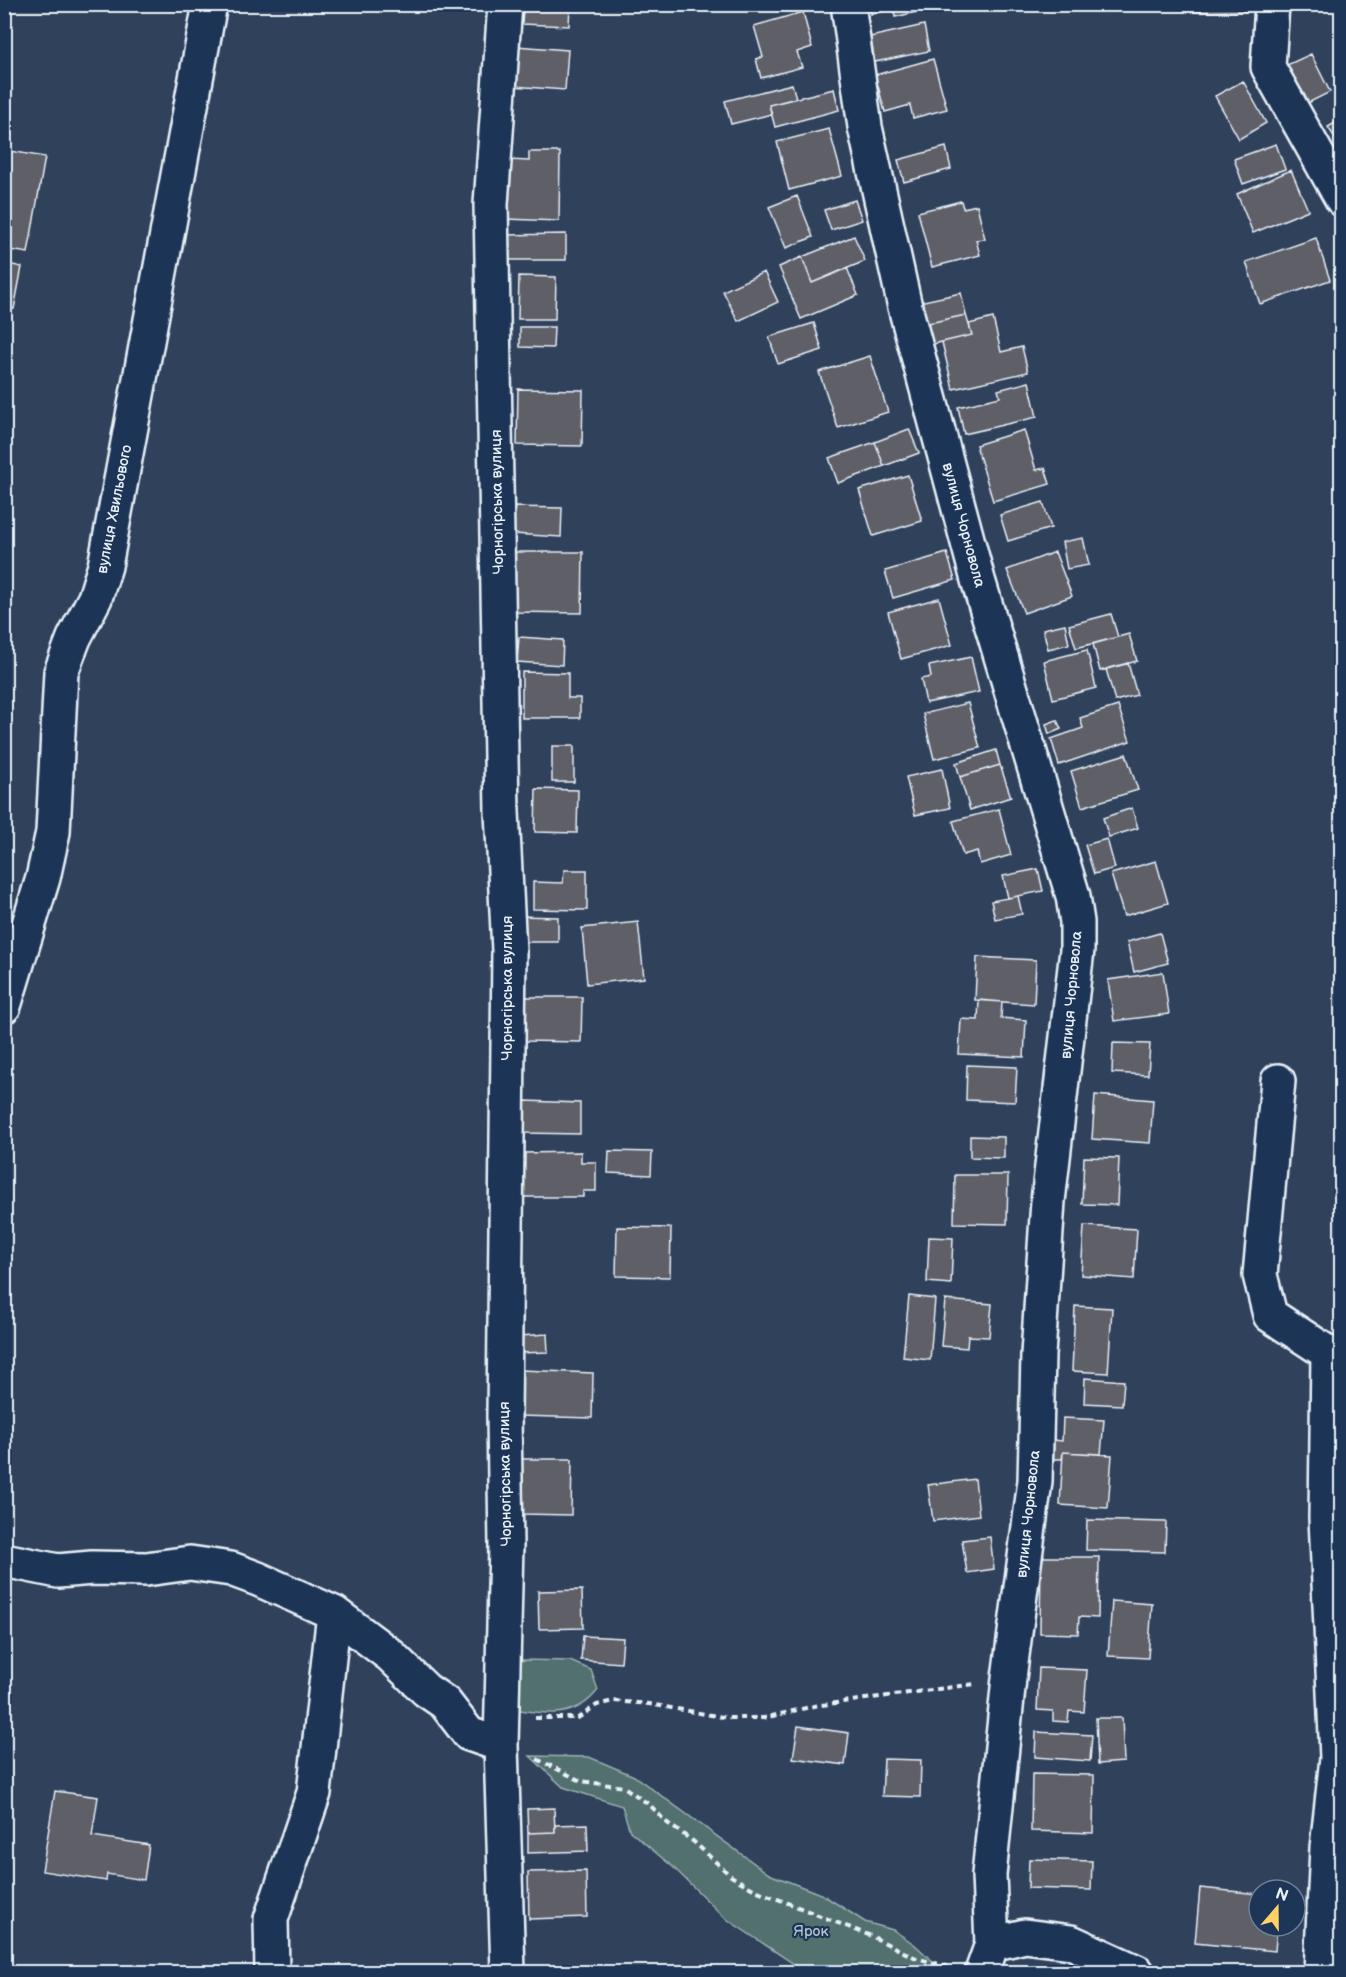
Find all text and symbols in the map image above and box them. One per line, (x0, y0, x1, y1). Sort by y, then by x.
street label: Чорногірська вулиця (487, 429, 508, 575)
street label: вулиця Хвильового (93, 443, 136, 575)
street label: вулиця Чорновола (938, 461, 989, 590)
street label: Чорногірська вулиця (498, 916, 517, 1060)
street label: вулиця Чорновола (1056, 930, 1087, 1060)
street label: Чорногірська вулиця (495, 1401, 516, 1547)
street label: вулиця Чорновола (1012, 1449, 1045, 1579)
north arrow (1247, 1878, 1307, 1938)
text: N (1273, 1884, 1291, 1906)
park label: Ярок (794, 1922, 828, 1941)

